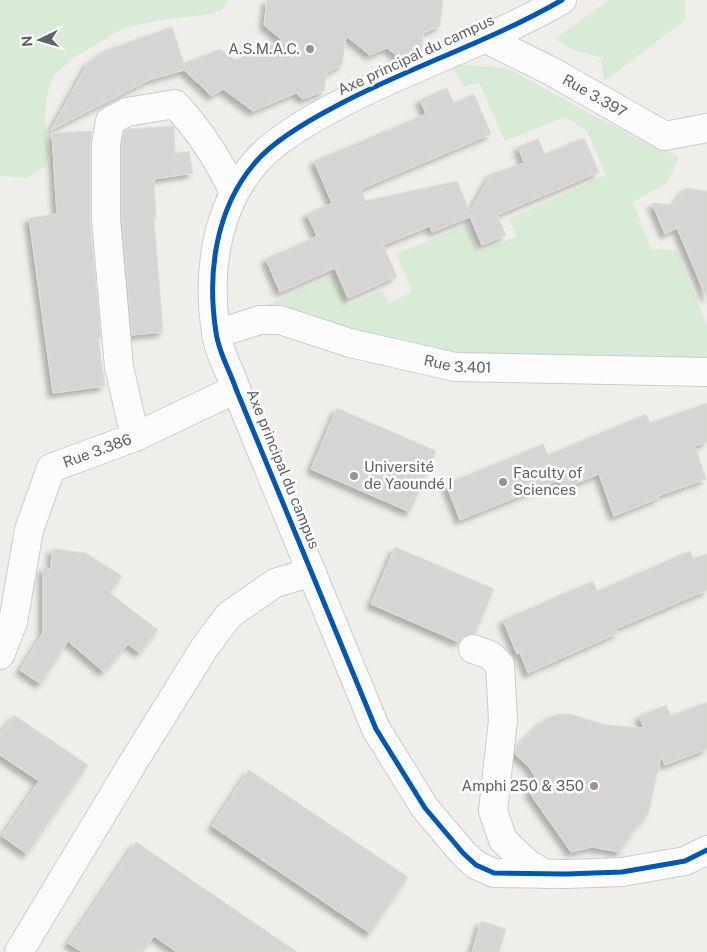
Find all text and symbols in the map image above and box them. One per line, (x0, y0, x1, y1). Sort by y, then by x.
street label: Axe principal du campus (335, 11, 497, 98)
north arrow (15, 15, 65, 65)
text: N (19, 35, 35, 47)
place label: A.S.M.A.C. (228, 40, 300, 57)
marker: A.S.M.A.C. (304, 43, 316, 55)
street label: Rue 3.397 (560, 70, 630, 120)
street label: Rue 3.401 (422, 351, 492, 376)
street label: Axe principal du campus (244, 387, 323, 551)
street label: Rue 3.386 (60, 430, 134, 471)
place label: Université de Yaoundé I (364, 458, 453, 492)
place label: Faculty of Sciences (513, 464, 582, 498)
marker: Université de Yaoundé I (348, 470, 360, 482)
marker: Faculty of Sciences (497, 476, 509, 488)
place label: Amphi 250 & 350 (462, 777, 584, 794)
marker: Amphi 250 & 350 (588, 780, 600, 792)

